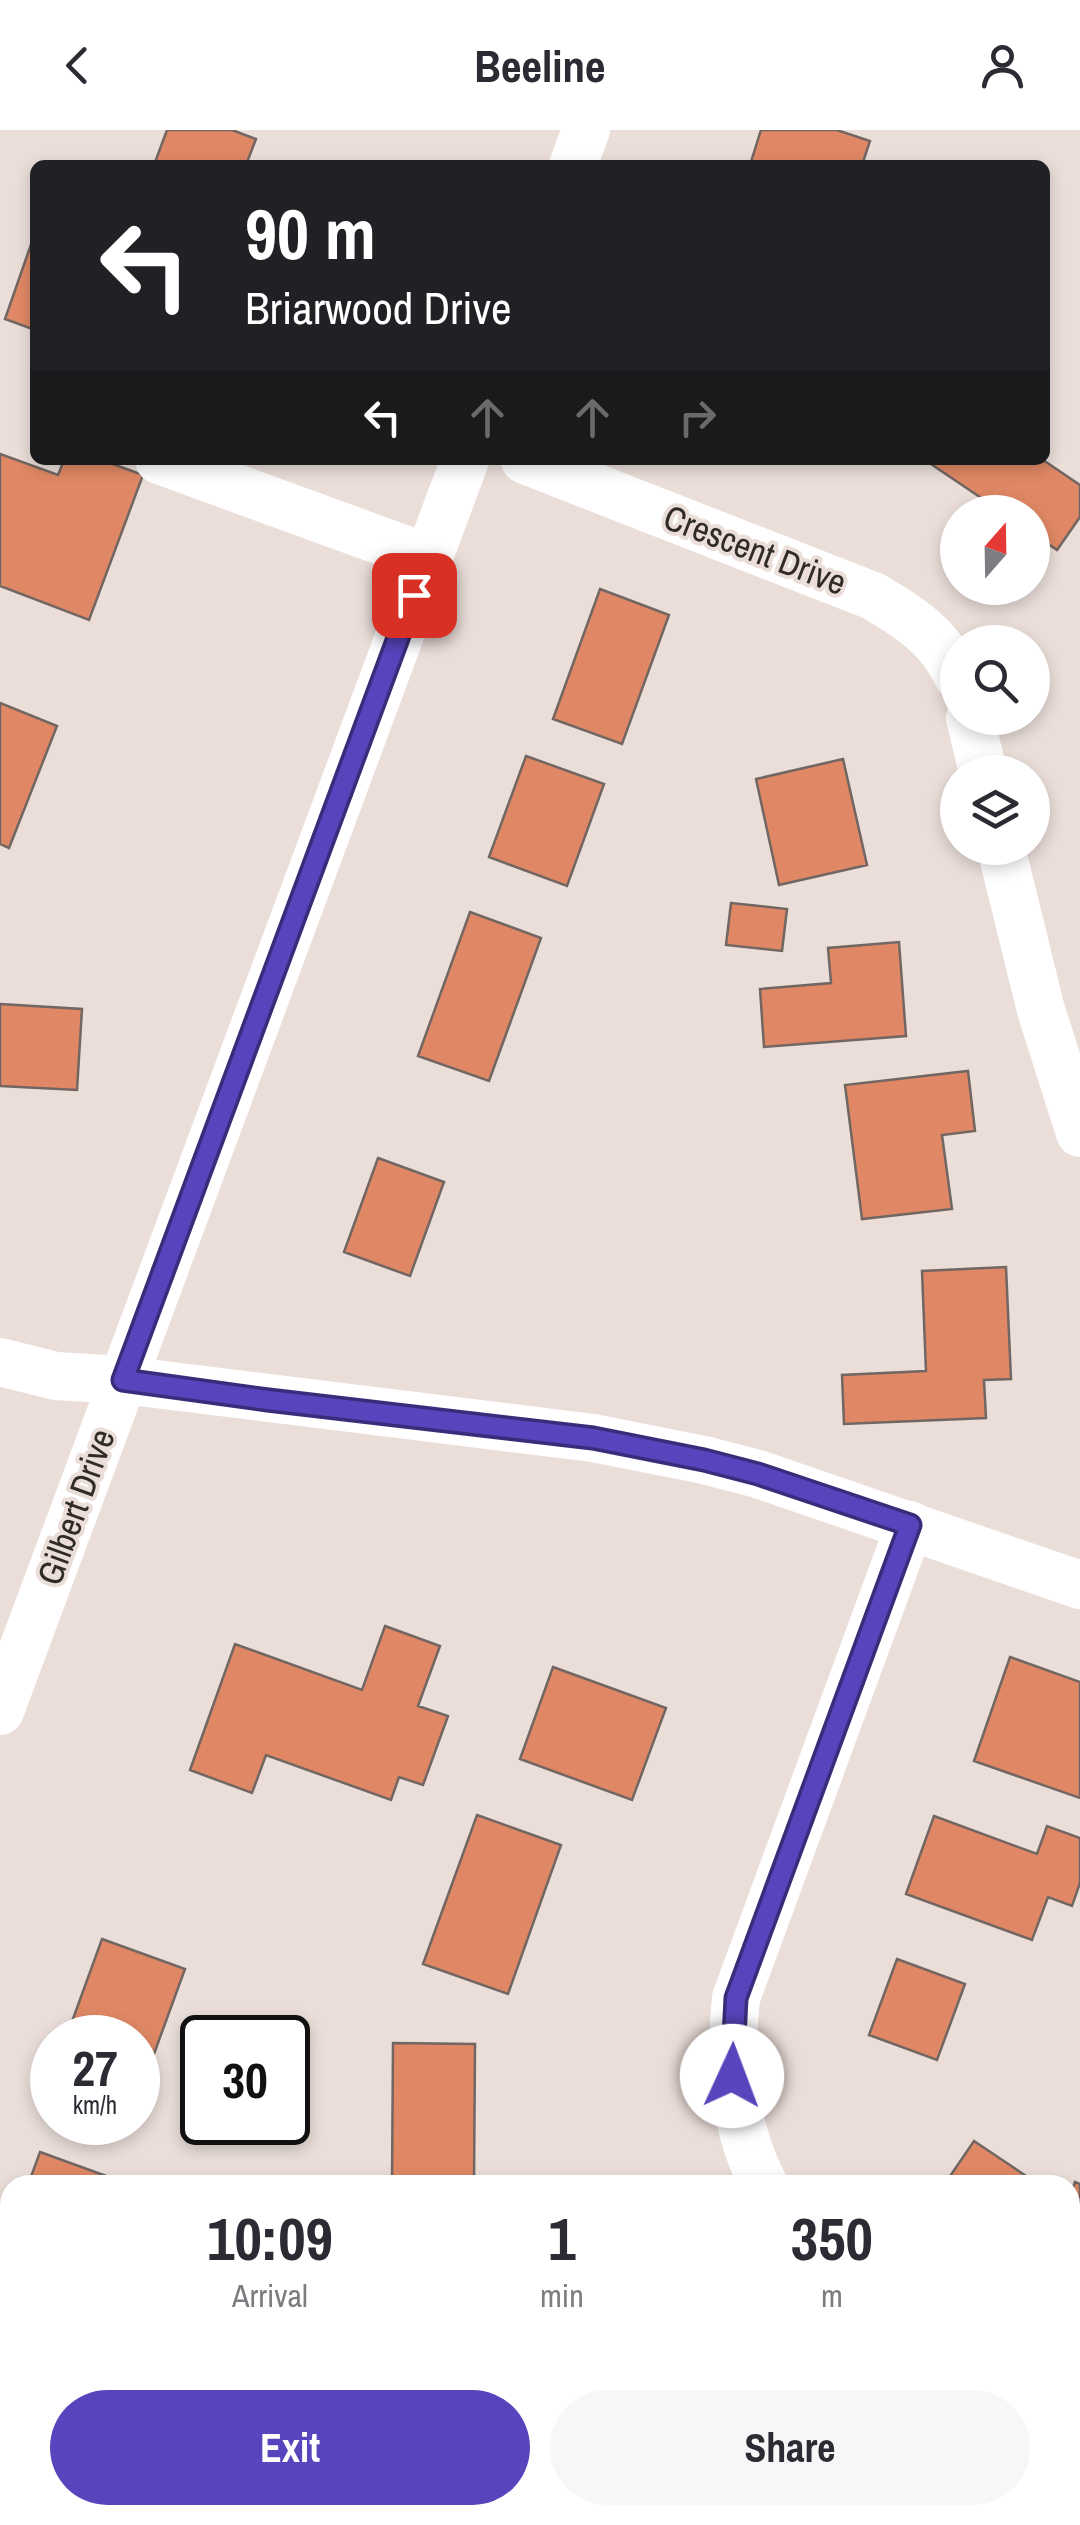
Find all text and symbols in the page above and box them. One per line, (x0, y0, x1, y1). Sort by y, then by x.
text: Beeline (474, 35, 606, 96)
icon: back (50, 38, 105, 93)
icon: person (975, 38, 1030, 93)
text: 90 m (245, 187, 376, 281)
icon: left (80, 200, 210, 330)
text: Briarwood Drive (245, 277, 512, 338)
icon: left (355, 390, 410, 445)
icon: ahead (460, 390, 515, 445)
icon: ahead (565, 390, 620, 445)
icon: right (670, 390, 725, 445)
street label: Crescent Drive (657, 493, 853, 606)
north arrow (940, 495, 1050, 605)
map controls (940, 495, 1050, 865)
pin (372, 553, 457, 638)
icon: arrive (387, 568, 442, 623)
button: search (940, 625, 1050, 735)
button: layers (940, 755, 1050, 865)
street label: Gilbert Drive (26, 1422, 125, 1591)
speed limit sign: 30 (180, 2015, 310, 2145)
position arrow (680, 2024, 784, 2128)
text: 27 (72, 2034, 118, 2102)
text: km/h (73, 2088, 117, 2122)
text: 10:09 (207, 2198, 333, 2279)
text: 1 (548, 2198, 576, 2279)
text: 350 (791, 2198, 873, 2279)
text: Arrival (232, 2274, 308, 2317)
text: min (540, 2274, 584, 2317)
text: m (821, 2274, 843, 2317)
button: Exit (50, 2390, 530, 2505)
button: Share (550, 2390, 1030, 2505)

